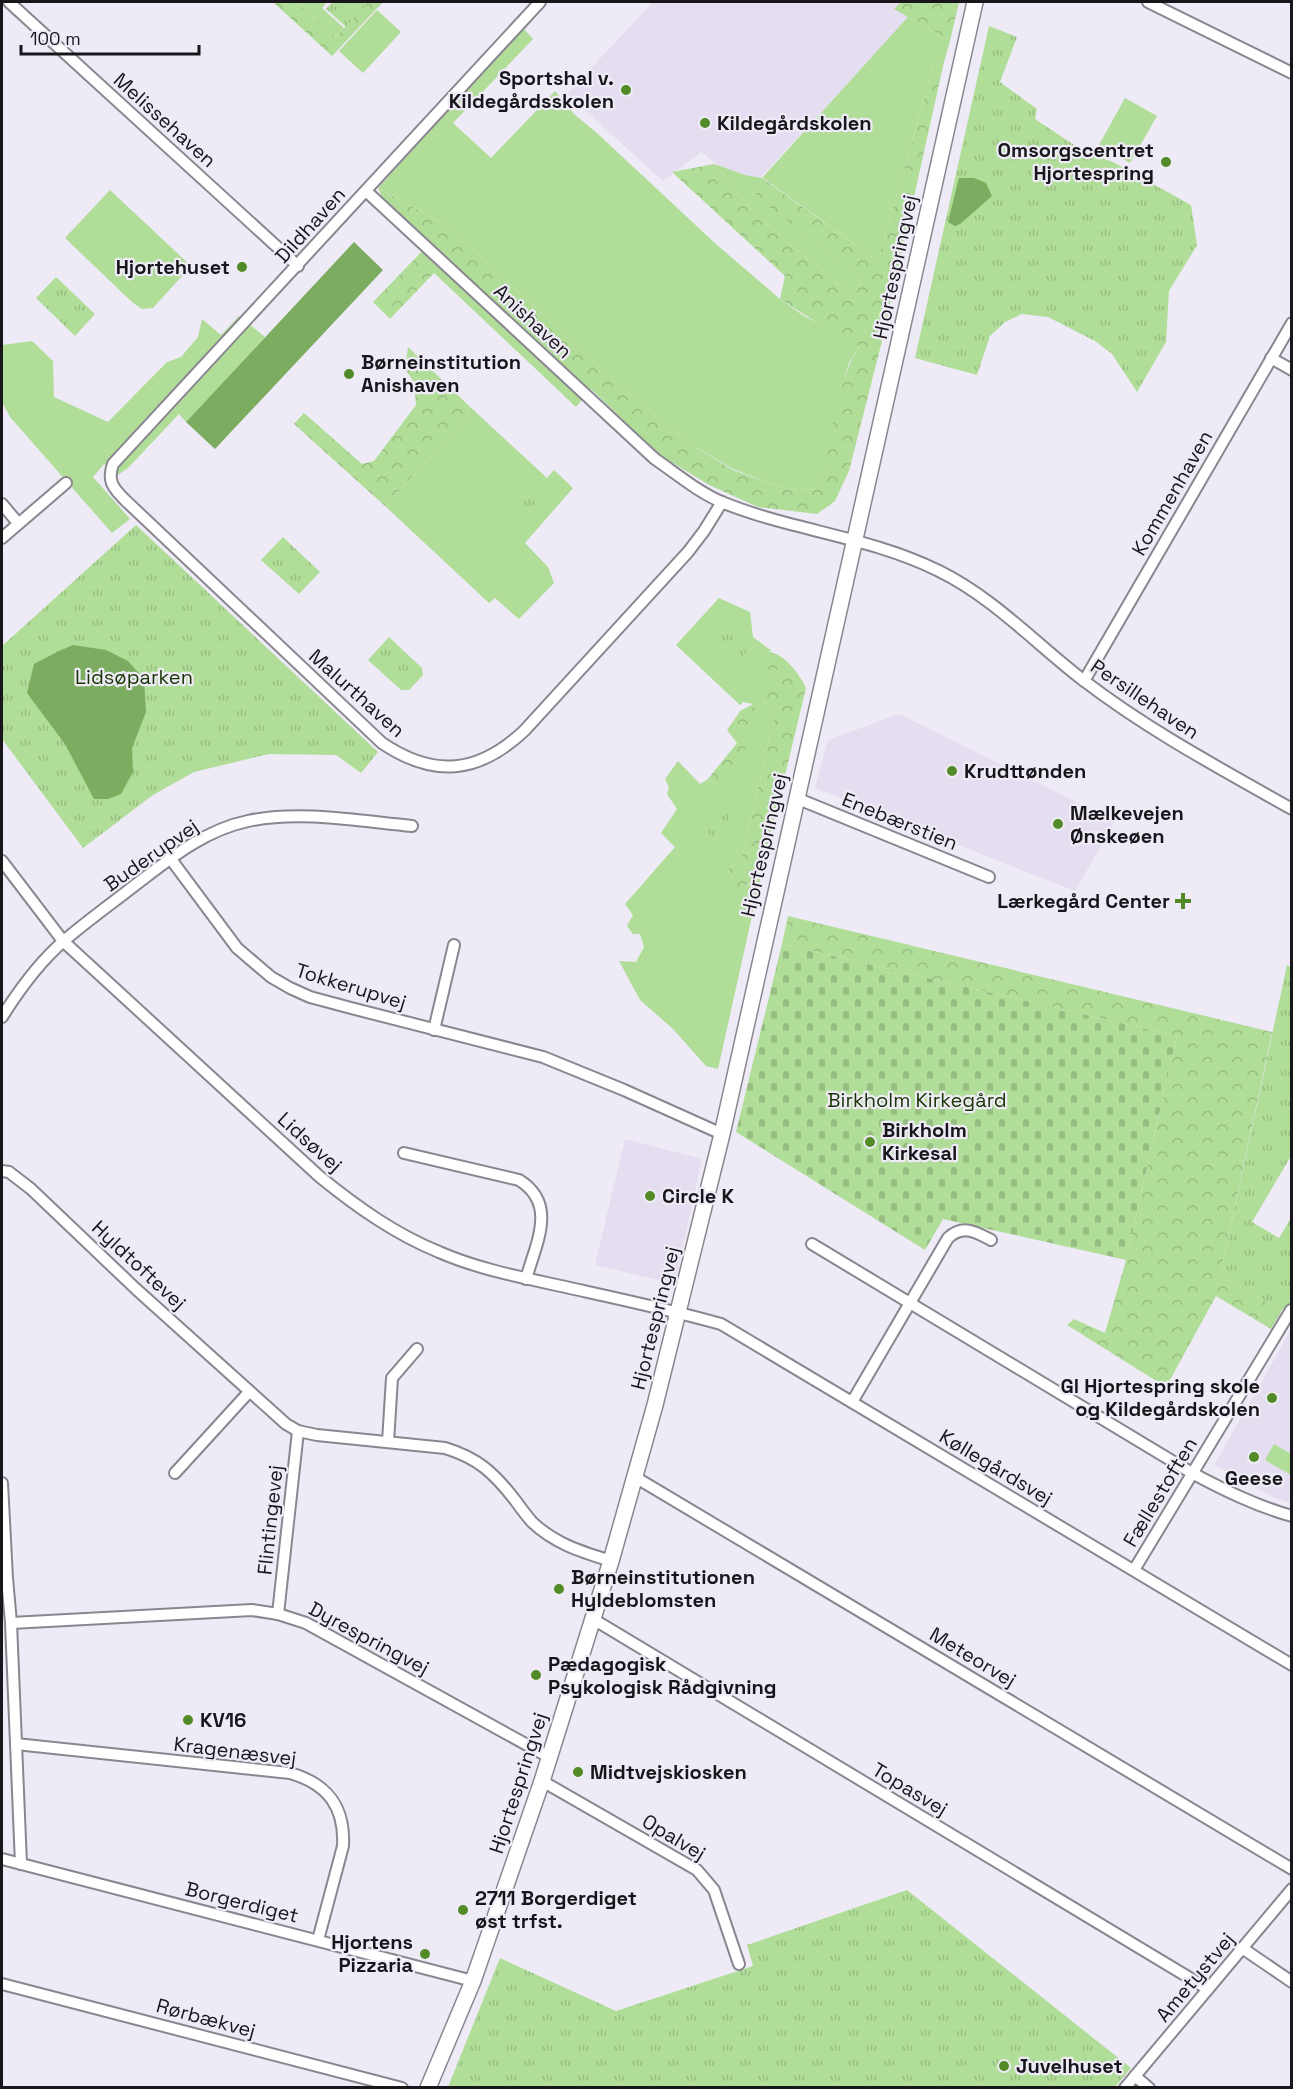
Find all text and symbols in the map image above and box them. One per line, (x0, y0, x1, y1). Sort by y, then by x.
scale bar (21, 18, 200, 56)
text: 100 m (30, 27, 81, 50)
place label: Sportshal v. Kildegårdsskolen (449, 65, 614, 114)
street label: Melissehaven (108, 67, 222, 173)
marker: Sportshal v. Kildegårdsskolen (619, 83, 633, 97)
place label: Kildegårdskolen (717, 110, 872, 136)
marker: Kildegårdskolen (698, 116, 712, 130)
place label: Omsorgscentret Hjortespring (998, 137, 1154, 186)
marker: Omsorgscentret Hjortespring (1159, 155, 1173, 169)
street label: Dildhaven (269, 182, 351, 268)
street label: Hjortespringvej (867, 193, 923, 341)
place label: Hjortehuset (116, 254, 230, 280)
marker: Hjortehuset (235, 260, 249, 274)
street label: Anishaven (488, 278, 578, 364)
place label: Børneinstitution Anishaven (361, 349, 521, 398)
marker: Børneinstitution Anishaven (342, 367, 356, 381)
street label: Kommenhaven (1126, 426, 1218, 560)
street label: Malurthaven (304, 643, 410, 743)
street label: Persillehaven (1086, 653, 1204, 745)
park label: Lidsøparken (75, 664, 193, 690)
place label: Krudttønden (964, 758, 1086, 784)
marker: Krudttønden (945, 764, 959, 778)
street label: Hjortespringvej (735, 771, 793, 919)
street label: Enebærstien (838, 786, 962, 856)
place label: Mælkevejen Ønskeøen (1070, 800, 1184, 849)
street label: Buderupvej (99, 813, 203, 897)
marker: Mælkevejen Ønskeøen (1051, 817, 1065, 831)
place label: Lærkegård Center (997, 888, 1170, 914)
marker: Lærkegård Center (1174, 892, 1192, 910)
street label: Tokkerupvej (293, 957, 409, 1015)
park label: Birkholm Kirkegård (827, 1087, 1007, 1113)
street label: Lidsøvej (272, 1106, 348, 1178)
place label: Birkholm Kirkesal (882, 1117, 967, 1166)
marker: Birkholm Kirkesal (863, 1135, 877, 1149)
place label: Circle K (662, 1183, 734, 1209)
marker: Circle K (643, 1189, 657, 1203)
street label: Hyldtoftevej (86, 1215, 192, 1315)
street label: Hjortespringvej (625, 1244, 685, 1392)
place label: Gl Hjortespring skole og Kildegårdskolen (1061, 1373, 1260, 1422)
marker: Gl Hjortespring skole og Kildegårdskolen (1265, 1391, 1279, 1405)
street label: Køllegårdsvej (935, 1423, 1057, 1511)
street label: Fællestoften (1117, 1432, 1203, 1552)
marker: Geese (1247, 1450, 1261, 1464)
street label: Flintingevej (251, 1464, 289, 1576)
place label: Geese (1225, 1465, 1283, 1491)
place label: Børneinstitutionen Hyldeblomsten (571, 1564, 755, 1613)
marker: Børneinstitutionen Hyldeblomsten (552, 1582, 566, 1596)
street label: Dyrespringvej (304, 1595, 434, 1681)
street label: Meteorvej (925, 1621, 1021, 1693)
place label: Pædagogisk Psykologisk Rådgivning (548, 1651, 777, 1700)
marker: Pædagogisk Psykologisk Rådgivning (529, 1668, 543, 1682)
place label: KV16 (200, 1707, 246, 1733)
street label: Hjortespringvej (483, 1709, 553, 1857)
marker: KV16 (181, 1713, 195, 1727)
street label: Kragenæsvej (172, 1731, 298, 1771)
street label: Topasvej (867, 1756, 953, 1822)
place label: Midtvejskiosken (590, 1759, 747, 1785)
marker: Midtvejskiosken (571, 1765, 585, 1779)
street label: Opalvej (637, 1808, 711, 1866)
street label: Borgerdiget (183, 1875, 301, 1929)
place label: 2711 Borgerdiget øst trfst. (475, 1885, 637, 1934)
marker: 2711 Borgerdiget øst trfst. (456, 1903, 470, 1917)
street label: Ametystvej (1150, 1927, 1240, 2027)
place label: Hjortens Pizzaria (331, 1929, 413, 1978)
marker: Hjortens Pizzaria (418, 1947, 432, 1961)
street label: Rørbækvej (153, 1992, 259, 2044)
place label: Juvelhuset (1016, 2053, 1123, 2079)
marker: Juvelhuset (997, 2059, 1011, 2073)

